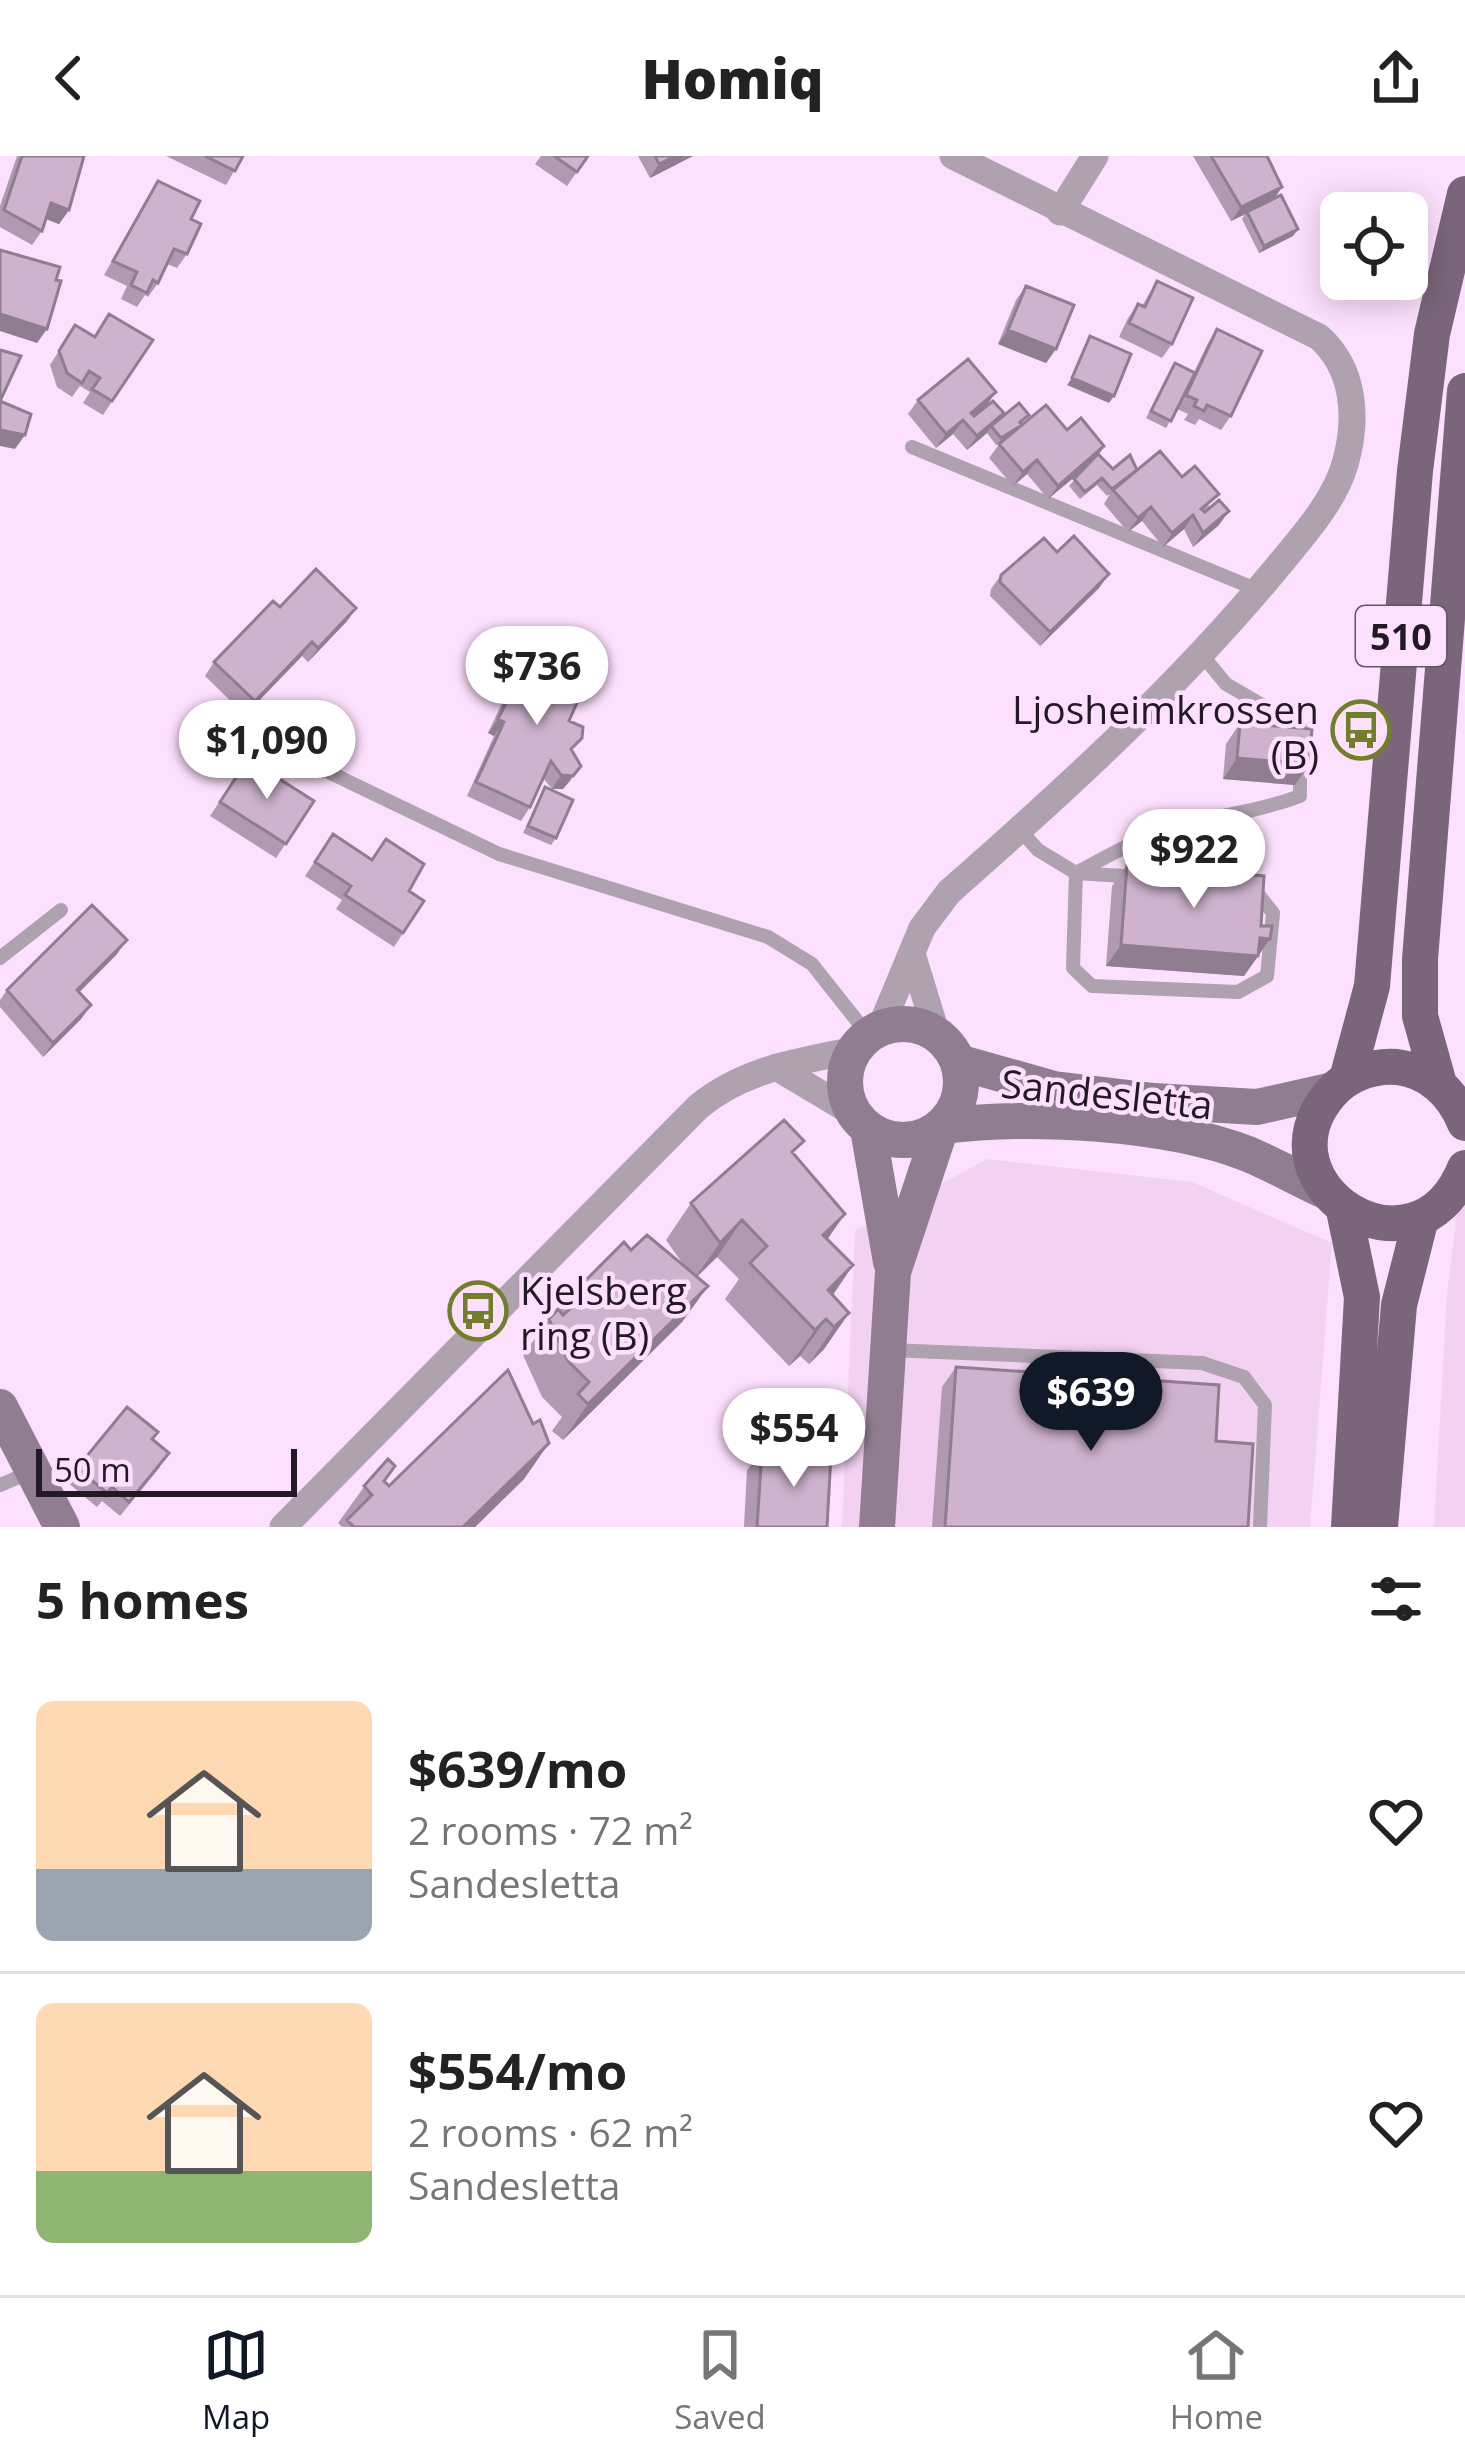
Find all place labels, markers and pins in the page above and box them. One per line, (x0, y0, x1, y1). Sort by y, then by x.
pin: $736 (466, 626, 608, 728)
place label: Ljosheimkrossen (B) (1012, 682, 1319, 780)
bus stop icon: Ljosheimkrossen (B) (1330, 699, 1392, 761)
pin: $1,090 (169, 700, 365, 802)
pin: $922 (1123, 809, 1265, 911)
place label: Kjelsberg ring (B) (520, 1263, 687, 1361)
bus stop icon: Kjelsberg ring (B) (447, 1280, 509, 1342)
pin: $639 (1020, 1352, 1162, 1454)
pin: $554 (723, 1388, 865, 1490)

